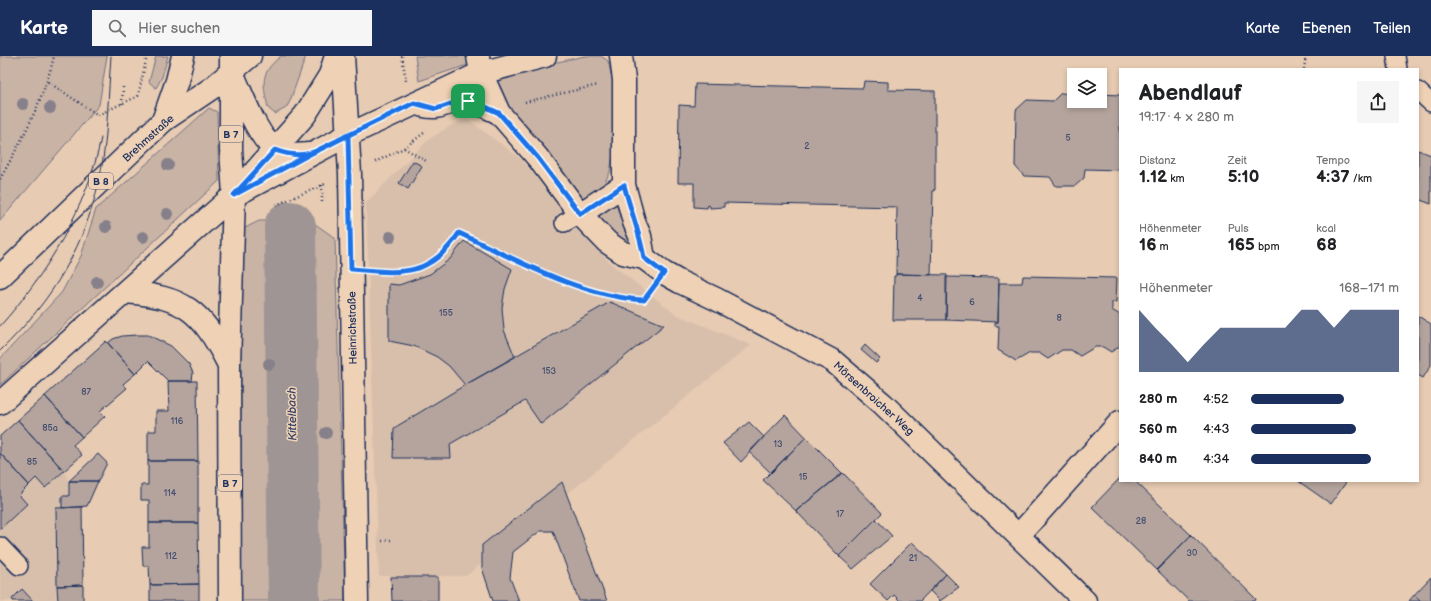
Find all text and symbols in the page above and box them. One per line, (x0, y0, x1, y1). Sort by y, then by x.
search box (92, 10, 372, 46)
text: Karte (20, 17, 68, 40)
icon: search (106, 17, 128, 39)
text: Hier suchen (138, 19, 220, 38)
text: Karte (1246, 20, 1280, 37)
text: Ebenen (1302, 20, 1351, 37)
text: Teilen (1373, 20, 1411, 37)
map controls (1067, 68, 1107, 108)
button: layers (1067, 68, 1107, 108)
text: Abendlauf (1139, 80, 1242, 107)
button: share (1357, 81, 1399, 123)
pin (451, 84, 485, 118)
icon: arrive (457, 90, 479, 112)
text: 19:17 · 4 × 280 m (1139, 109, 1234, 125)
street label: Brehmstraße (120, 112, 177, 165)
road number: B 7 (219, 126, 243, 142)
house number: 5 (1065, 133, 1071, 144)
house number: 2 (804, 141, 810, 152)
text: Distanz (1139, 154, 1176, 167)
text: Zeit (1228, 154, 1247, 167)
text: Tempo (1316, 154, 1350, 167)
text: 1.12 (1139, 167, 1167, 187)
text: 5:10 (1228, 167, 1259, 187)
text: 4:37 (1316, 167, 1350, 187)
text: km (1167, 172, 1185, 185)
text: /km (1350, 172, 1372, 185)
road number: B 8 (89, 173, 113, 189)
text: Höhenmeter (1139, 222, 1201, 235)
text: Puls (1228, 222, 1249, 235)
text: kcal (1316, 222, 1336, 235)
text: 16 (1139, 235, 1156, 255)
text: 165 (1228, 235, 1255, 255)
text: 68 (1316, 235, 1337, 255)
text: m (1156, 240, 1169, 253)
text: bpm (1255, 240, 1280, 253)
text: Höhenmeter (1139, 280, 1213, 296)
text: 168–171 m (1339, 280, 1399, 296)
street label: Heinrichstraße (345, 291, 360, 365)
house number: 4 (917, 293, 923, 304)
house number: 6 (969, 297, 975, 308)
house number: 155 (439, 308, 453, 319)
house number: 8 (1056, 313, 1062, 324)
street label: Mörsenbroicher Weg (831, 359, 917, 438)
house number: 153 (542, 366, 557, 377)
house number: 87 (81, 387, 91, 398)
water label: Kittelbach (285, 387, 300, 441)
text: 280 m (1139, 391, 1177, 407)
text: 4:52 (1203, 391, 1229, 407)
house number: 116 (171, 416, 184, 427)
text: 560 m (1139, 421, 1177, 437)
text: 4:43 (1203, 421, 1229, 437)
house number: 85a (42, 423, 58, 434)
house number: 13 (773, 439, 783, 450)
text: 840 m (1139, 451, 1177, 467)
text: 4:34 (1203, 451, 1229, 467)
house number: 85 (27, 457, 37, 468)
house number: 15 (799, 472, 807, 483)
road number: B 7 (218, 475, 242, 491)
house number: 114 (164, 488, 177, 499)
house number: 17 (836, 509, 845, 520)
house number: 28 (1136, 516, 1146, 527)
house number: 30 (1187, 548, 1197, 559)
house number: 112 (165, 551, 178, 562)
house number: 21 (909, 553, 917, 564)

